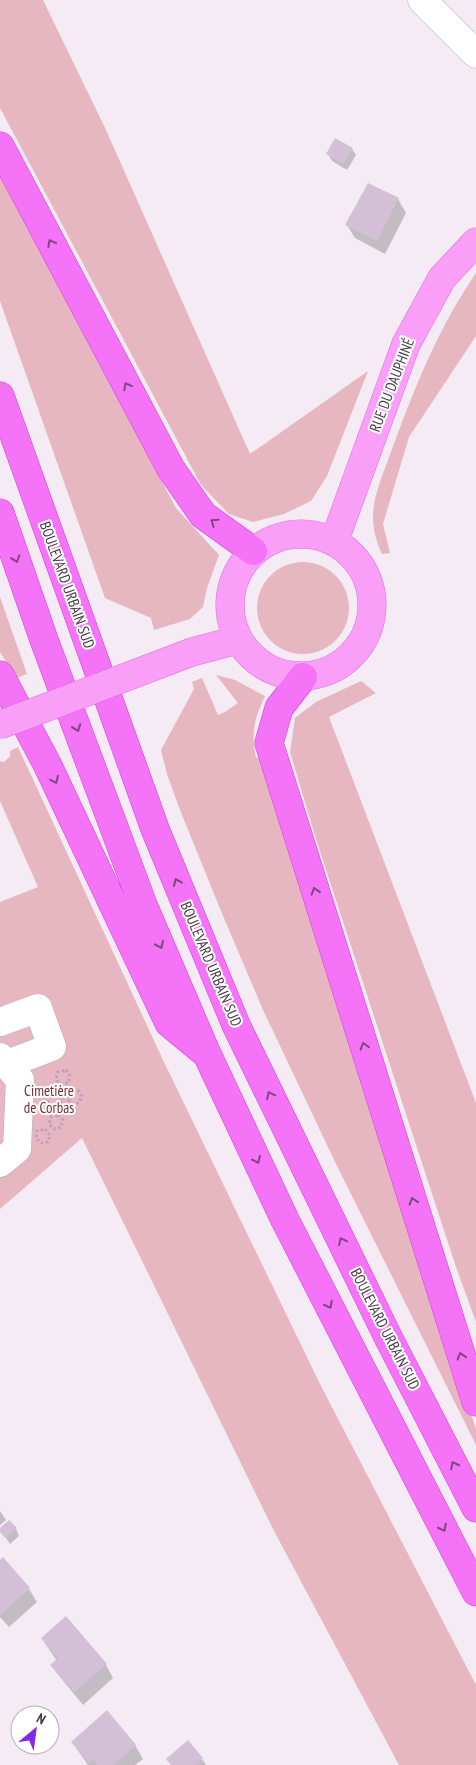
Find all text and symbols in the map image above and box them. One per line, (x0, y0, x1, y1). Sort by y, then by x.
one-way arrow (47, 239, 57, 248)
street label: RUE DU DAUPHINÉ (365, 335, 418, 434)
one-way arrow (123, 383, 133, 392)
street label: BOULEVARD URBAIN SUD (36, 519, 99, 651)
one-way arrow (210, 519, 220, 528)
one-way arrow (10, 554, 20, 562)
one-way arrow (71, 723, 81, 732)
one-way arrow (48, 775, 58, 784)
one-way arrow (172, 878, 183, 887)
one-way arrow (311, 887, 321, 895)
street label: BOULEVARD URBAIN SUD (177, 899, 246, 1029)
one-way arrow (153, 940, 164, 949)
one-way arrow (360, 1042, 370, 1050)
park label: Cimetière de Corbas (24, 1081, 74, 1117)
one-way arrow (266, 1091, 276, 1100)
one-way arrow (250, 1155, 261, 1164)
one-way arrow (408, 1197, 418, 1205)
one-way arrow (337, 1237, 348, 1246)
street label: BOULEVARD URBAIN SUD (347, 1265, 424, 1393)
one-way arrow (323, 1300, 333, 1309)
one-way arrow (457, 1352, 467, 1360)
one-way arrow (450, 1461, 460, 1470)
one-way arrow (437, 1523, 447, 1532)
north arrow (10, 1705, 60, 1755)
text: N (34, 1709, 49, 1728)

